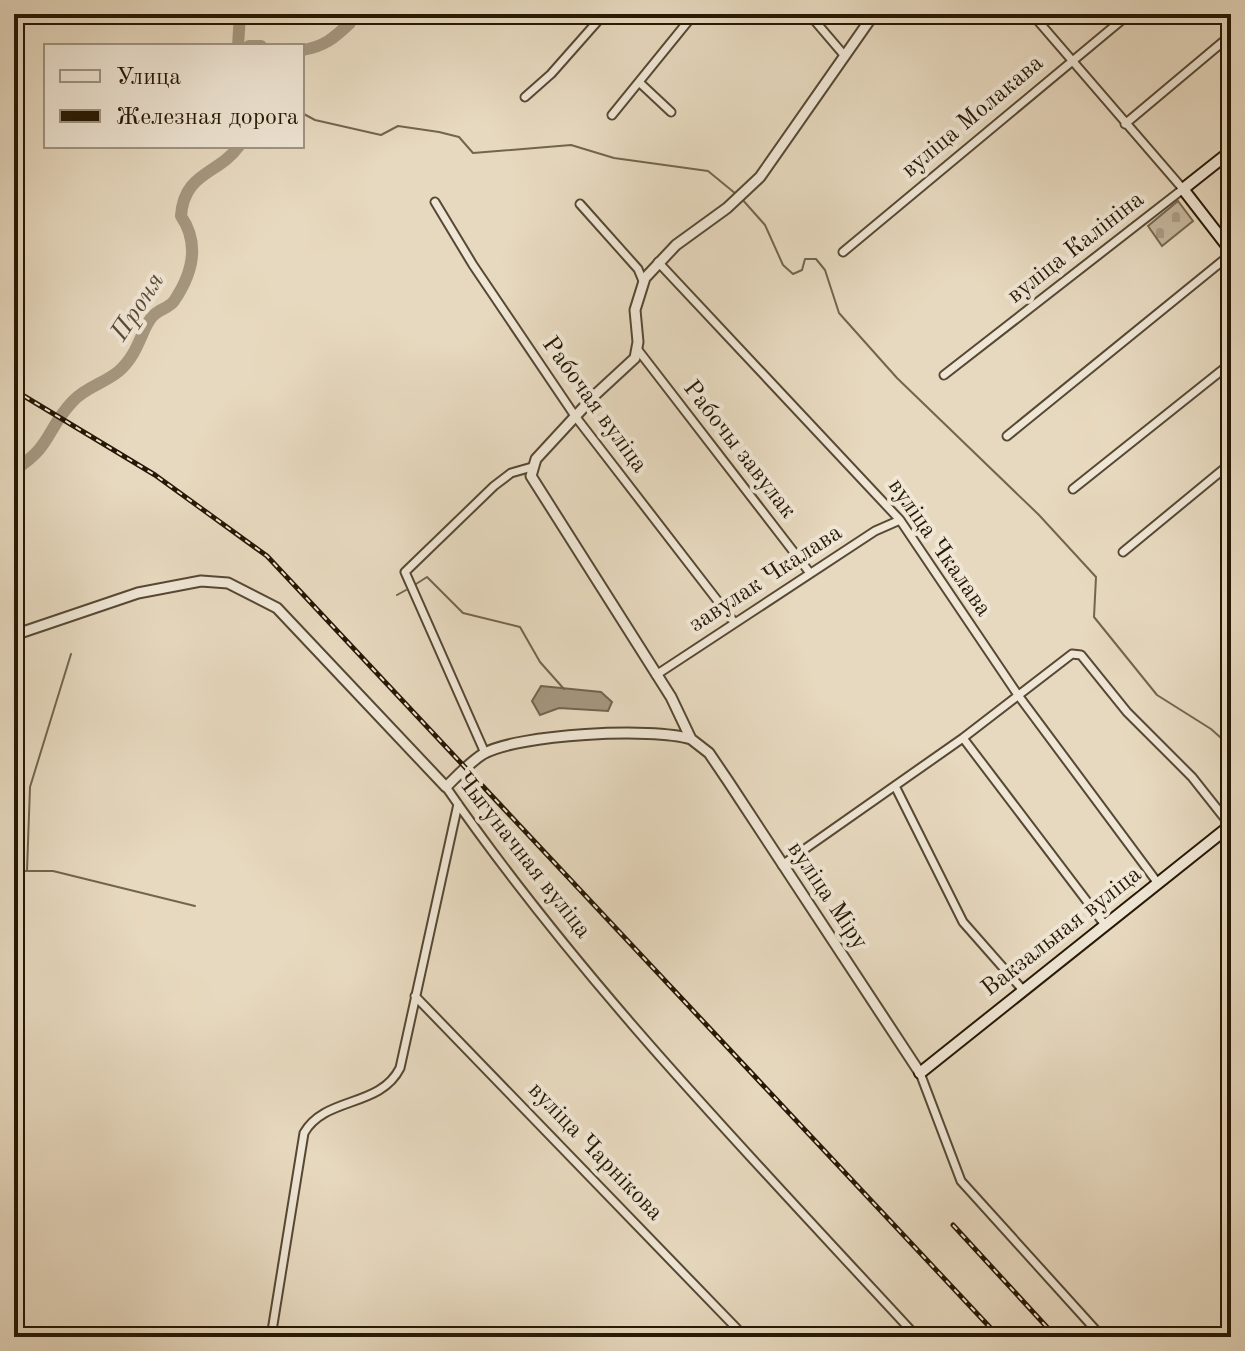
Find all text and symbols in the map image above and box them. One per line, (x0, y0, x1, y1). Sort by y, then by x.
legend (44, 44, 304, 148)
street label: вуліца Молакава (898, 51, 1048, 183)
text: Улица (116, 66, 181, 90)
text: Железная дорога (116, 106, 299, 130)
street label: вуліца Калініна (1003, 187, 1149, 308)
water label: Проня (106, 268, 169, 347)
street label: Рабочая вуліца (537, 333, 651, 478)
street label: Рабочы завулак (678, 377, 800, 523)
street label: вуліца Чкалава (883, 475, 995, 621)
street label: завулак Чкалава (685, 521, 847, 637)
street label: Чыгуначная вуліца (451, 769, 595, 943)
street label: вуліца Міру (782, 838, 872, 954)
street label: Вакзальная вуліца (978, 862, 1147, 1002)
street label: вуліца Чарнікова (523, 1078, 667, 1226)

